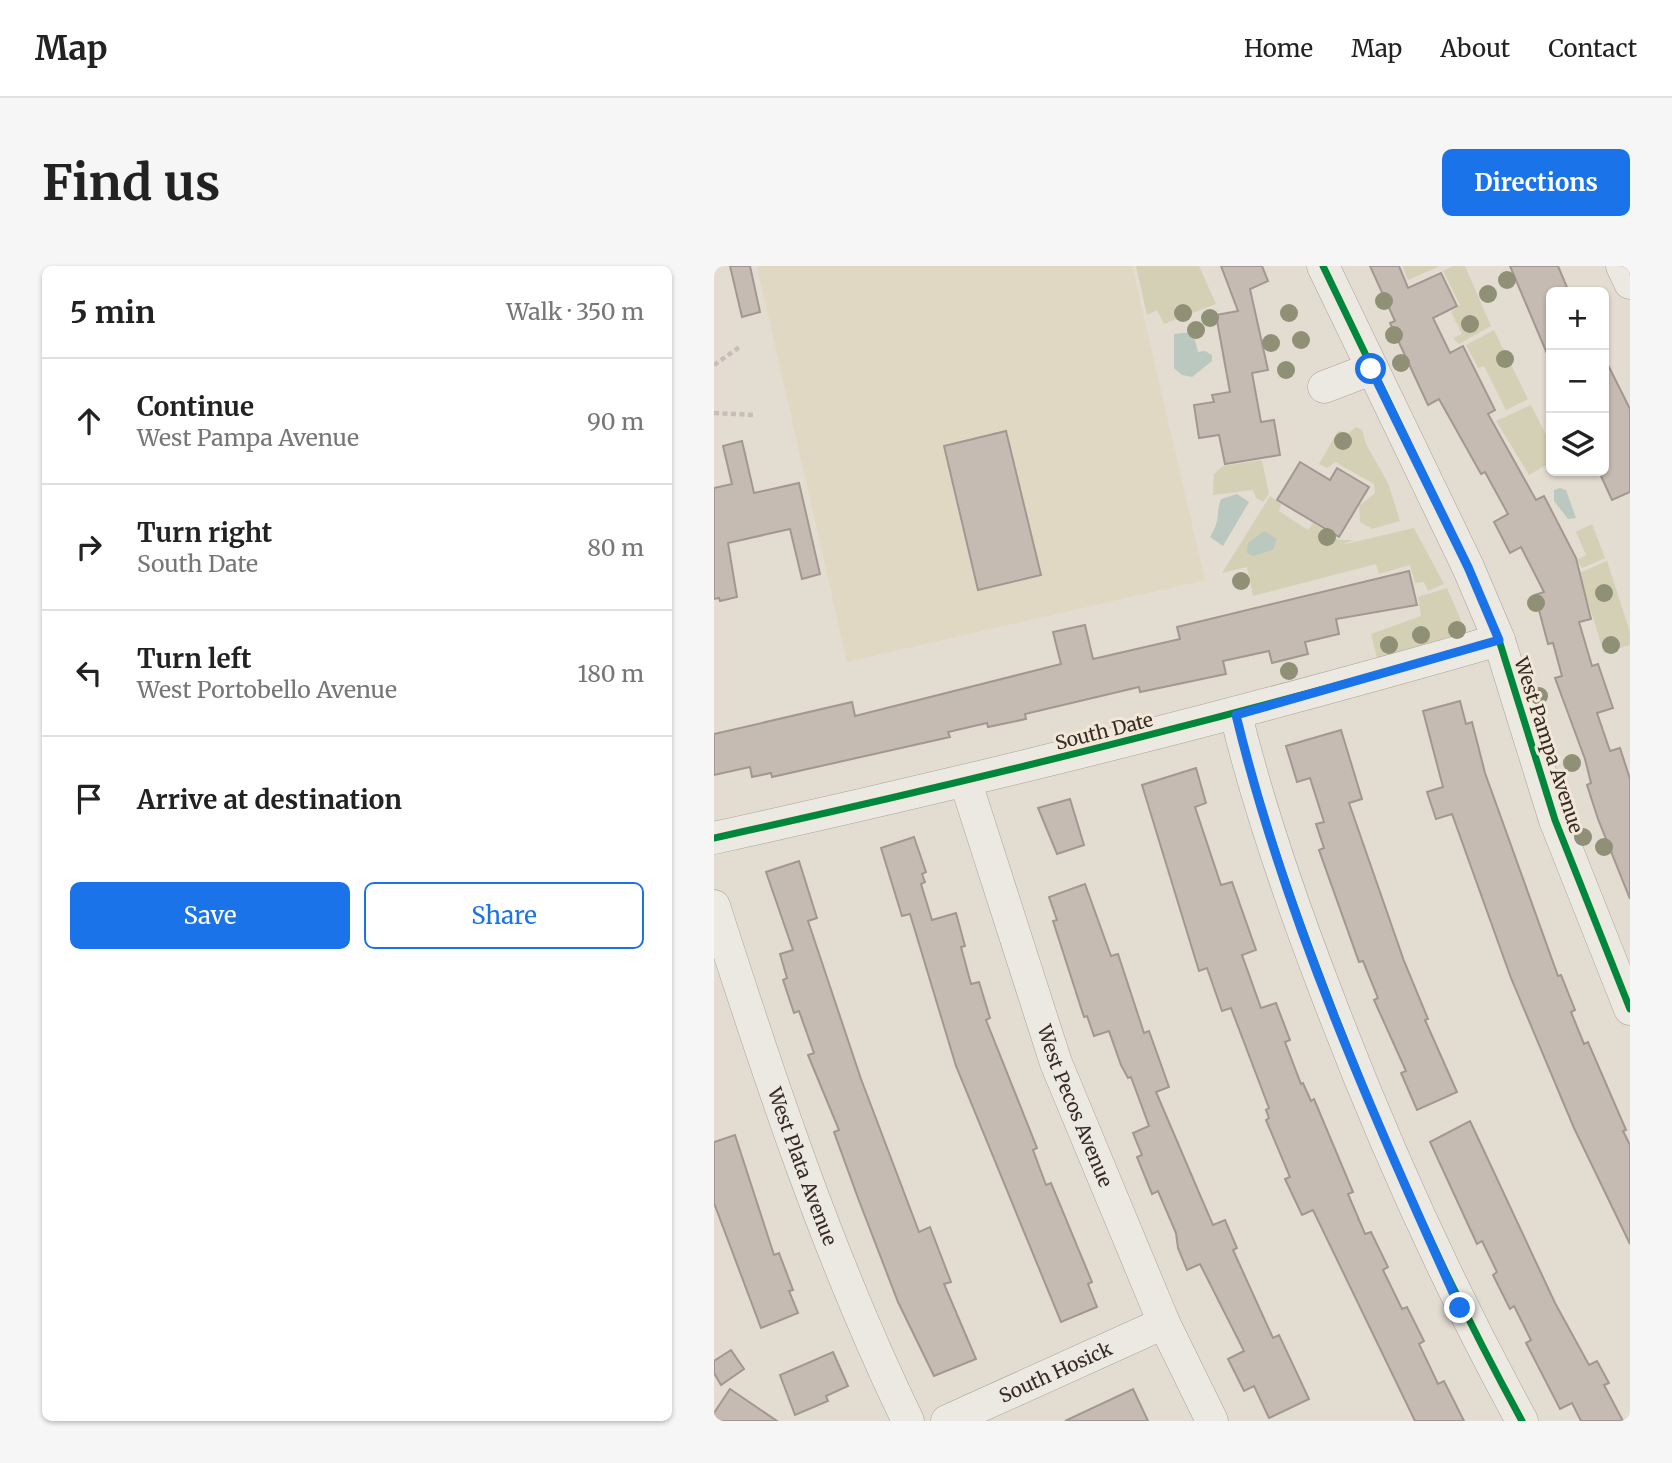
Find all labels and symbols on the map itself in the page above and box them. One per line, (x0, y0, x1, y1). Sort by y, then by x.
route start (1355, 353, 1386, 384)
street label: West Pampa Avenue (1509, 653, 1589, 836)
street label: South Date (1053, 707, 1156, 755)
street label: West Pecos Avenue (1032, 1021, 1118, 1191)
street label: West Plata Avenue (762, 1083, 842, 1249)
route end (1444, 1292, 1475, 1323)
street label: South Hosick (995, 1336, 1116, 1408)

